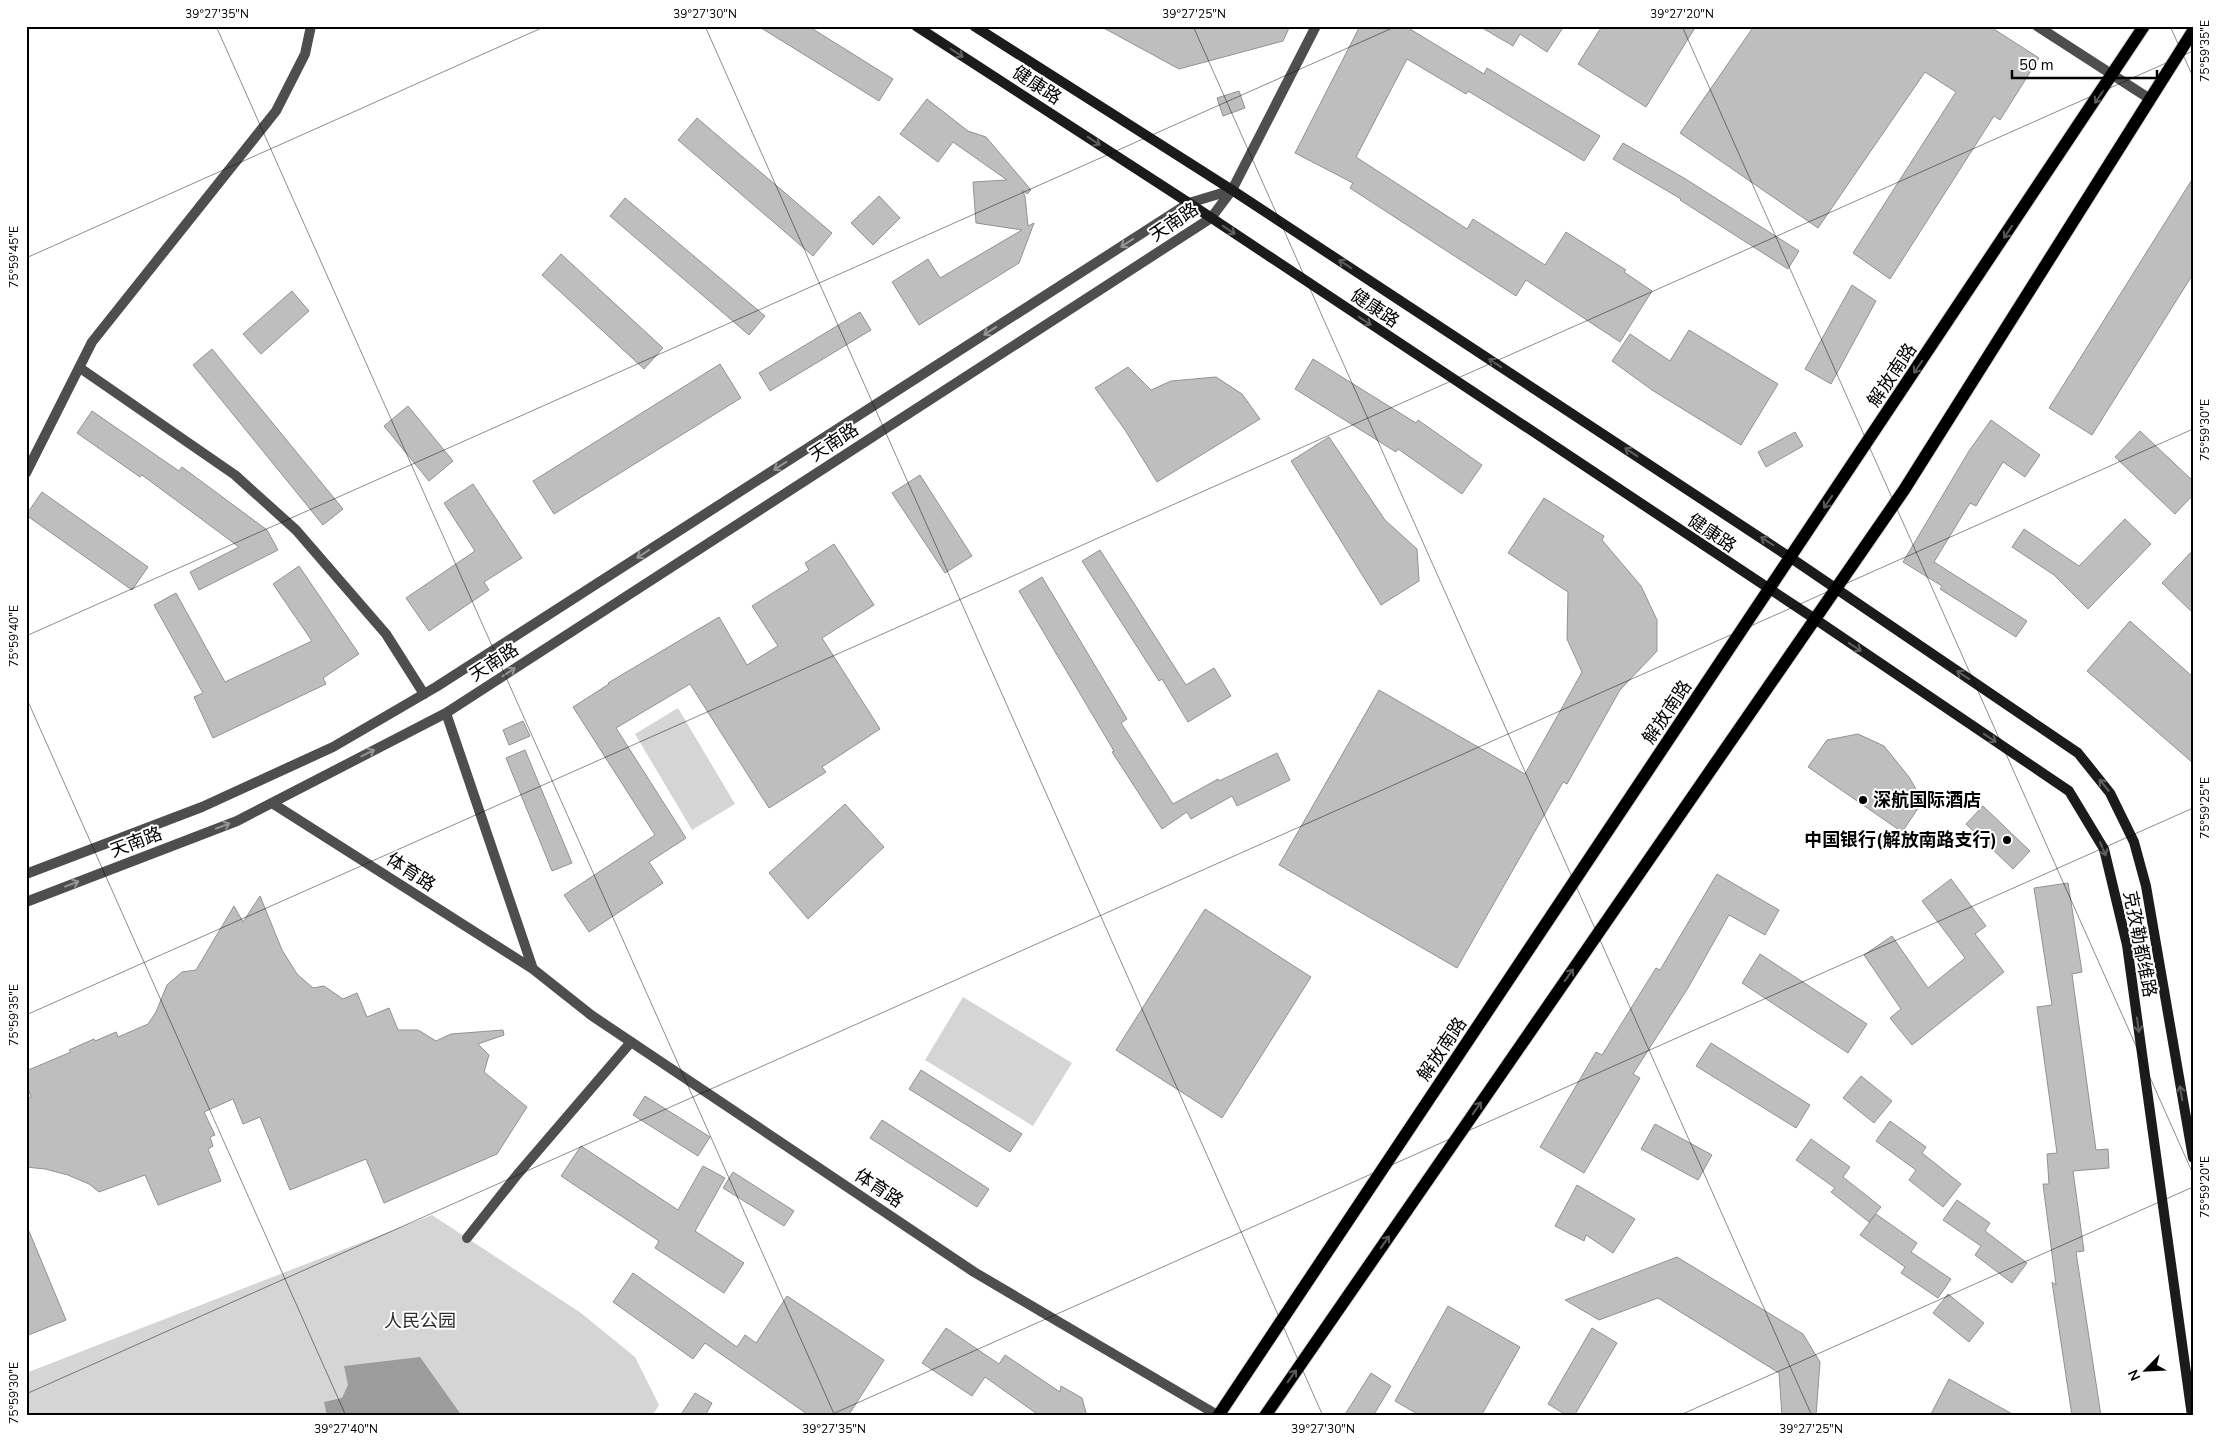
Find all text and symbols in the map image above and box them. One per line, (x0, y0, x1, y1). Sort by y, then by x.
text: 39°27'35"N (185, 6, 249, 22)
text: 39°27'30"N (673, 6, 737, 22)
text: 39°27'25"N (1162, 6, 1226, 22)
text: 39°27'20"N (1650, 6, 1714, 22)
text: 75°59'35"E (2197, 20, 2213, 82)
one-way arrow (950, 48, 964, 58)
scale bar (2012, 48, 2156, 80)
text: 50 m (2019, 55, 2054, 75)
street label: 健康路 (1008, 60, 1066, 110)
one-way arrow (2093, 89, 2103, 103)
one-way arrow (1086, 136, 1100, 146)
street label: 天南路 (1145, 197, 1203, 247)
one-way arrow (2003, 225, 2014, 239)
text: 75°59'45"E (6, 226, 22, 288)
one-way arrow (1222, 226, 1236, 236)
one-way arrow (1120, 238, 1134, 248)
one-way arrow (1338, 259, 1352, 269)
street label: 健康路 (1346, 283, 1404, 333)
one-way arrow (1357, 316, 1371, 326)
one-way arrow (983, 326, 997, 336)
street label: 解放南路 (1862, 338, 1922, 412)
one-way arrow (1488, 358, 1502, 368)
one-way arrow (1913, 360, 1923, 374)
text: 75°59'30"E (2197, 399, 2213, 461)
street label: 天南路 (805, 417, 863, 467)
one-way arrow (1624, 447, 1638, 457)
one-way arrow (773, 461, 787, 471)
one-way arrow (1823, 495, 1833, 509)
street label: 健康路 (1683, 508, 1741, 558)
one-way arrow (1760, 536, 1774, 546)
one-way arrow (636, 548, 650, 559)
text: 75°59'40"E (6, 605, 22, 667)
street label: 天南路 (465, 637, 523, 687)
one-way arrow (1848, 642, 1862, 652)
one-way arrow (502, 667, 516, 677)
one-way arrow (1956, 670, 1970, 681)
street label: 解放南路 (1637, 675, 1697, 749)
one-way arrow (1982, 733, 1996, 743)
one-way arrow (361, 748, 376, 758)
text: 75°59'25"E (2197, 777, 2213, 839)
one-way arrow (2098, 779, 2109, 792)
place label: 深航国际酒店 (1873, 788, 1981, 812)
marker: 深航国际酒店 (1857, 794, 1869, 806)
street label: 天南路 (106, 821, 166, 863)
one-way arrow (215, 821, 231, 830)
place label: 中国银行(解放南路支行) (1804, 828, 1997, 852)
marker: 中国银行(解放南路支行) (2001, 834, 2013, 846)
one-way arrow (2098, 841, 2108, 856)
street label: 体育路 (382, 847, 440, 897)
one-way arrow (64, 879, 79, 888)
street label: 克孜勒都维路 (2118, 889, 2162, 999)
one-way arrow (1564, 968, 1574, 982)
text: 75°59'35"E (6, 984, 22, 1046)
street label: 解放南路 (1412, 1012, 1472, 1086)
one-way arrow (2133, 1017, 2143, 1033)
one-way arrow (2176, 1085, 2186, 1101)
one-way arrow (1472, 1101, 1482, 1115)
text: 75°59'20"E (2197, 1156, 2213, 1218)
street label: 体育路 (850, 1163, 908, 1213)
one-way arrow (1380, 1235, 1390, 1249)
park label: 人民公园 (384, 1309, 456, 1333)
north arrow (2122, 1344, 2172, 1394)
text: 75°59'30"E (6, 1362, 22, 1424)
text: N (2124, 1366, 2145, 1384)
one-way arrow (1287, 1369, 1297, 1383)
text: 39°27'40"N (314, 1421, 378, 1437)
text: 39°27'35"N (802, 1421, 866, 1437)
text: 39°27'30"N (1291, 1421, 1355, 1437)
text: 39°27'25"N (1779, 1421, 1843, 1437)

